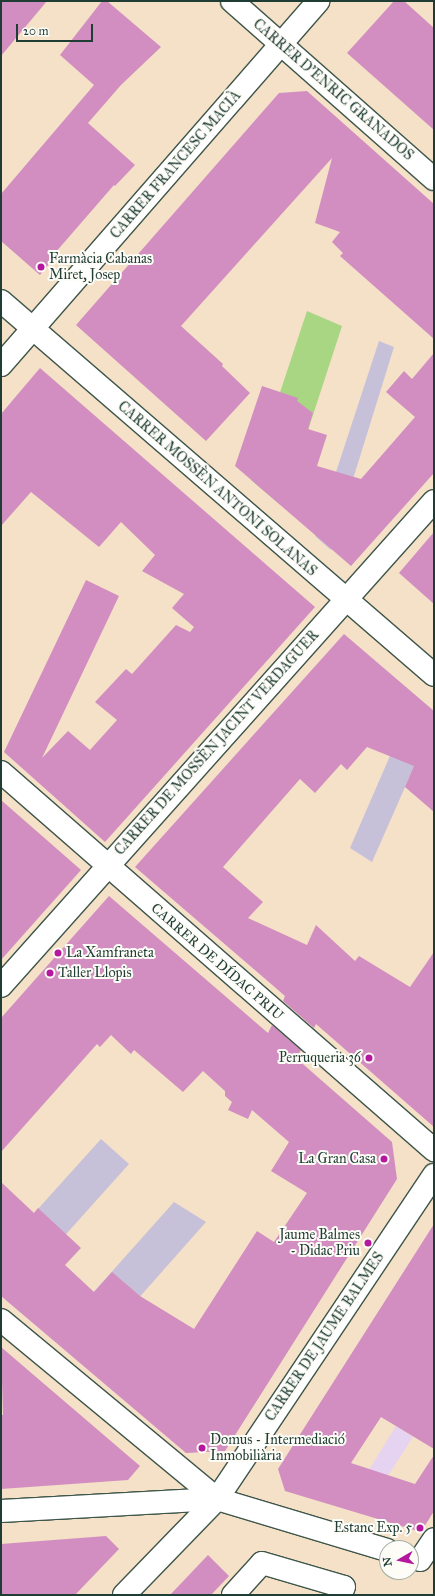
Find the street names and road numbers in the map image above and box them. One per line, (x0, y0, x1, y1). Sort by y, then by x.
street label: CARRER D'ENRIC GRANADOS (249, 16, 417, 164)
street label: CARRER FRANCESC MACIÀ (107, 88, 245, 242)
street label: CARRER MOSSÈN ANTONI SOLANAS (114, 398, 320, 580)
street label: CARRER DE MOSSÈN JACINT VERDAGUER (111, 627, 323, 859)
street label: CARRER DE DÍDAC PRIU (147, 900, 287, 1024)
street label: CARRER DE JAUME BALMES (262, 1249, 388, 1425)

